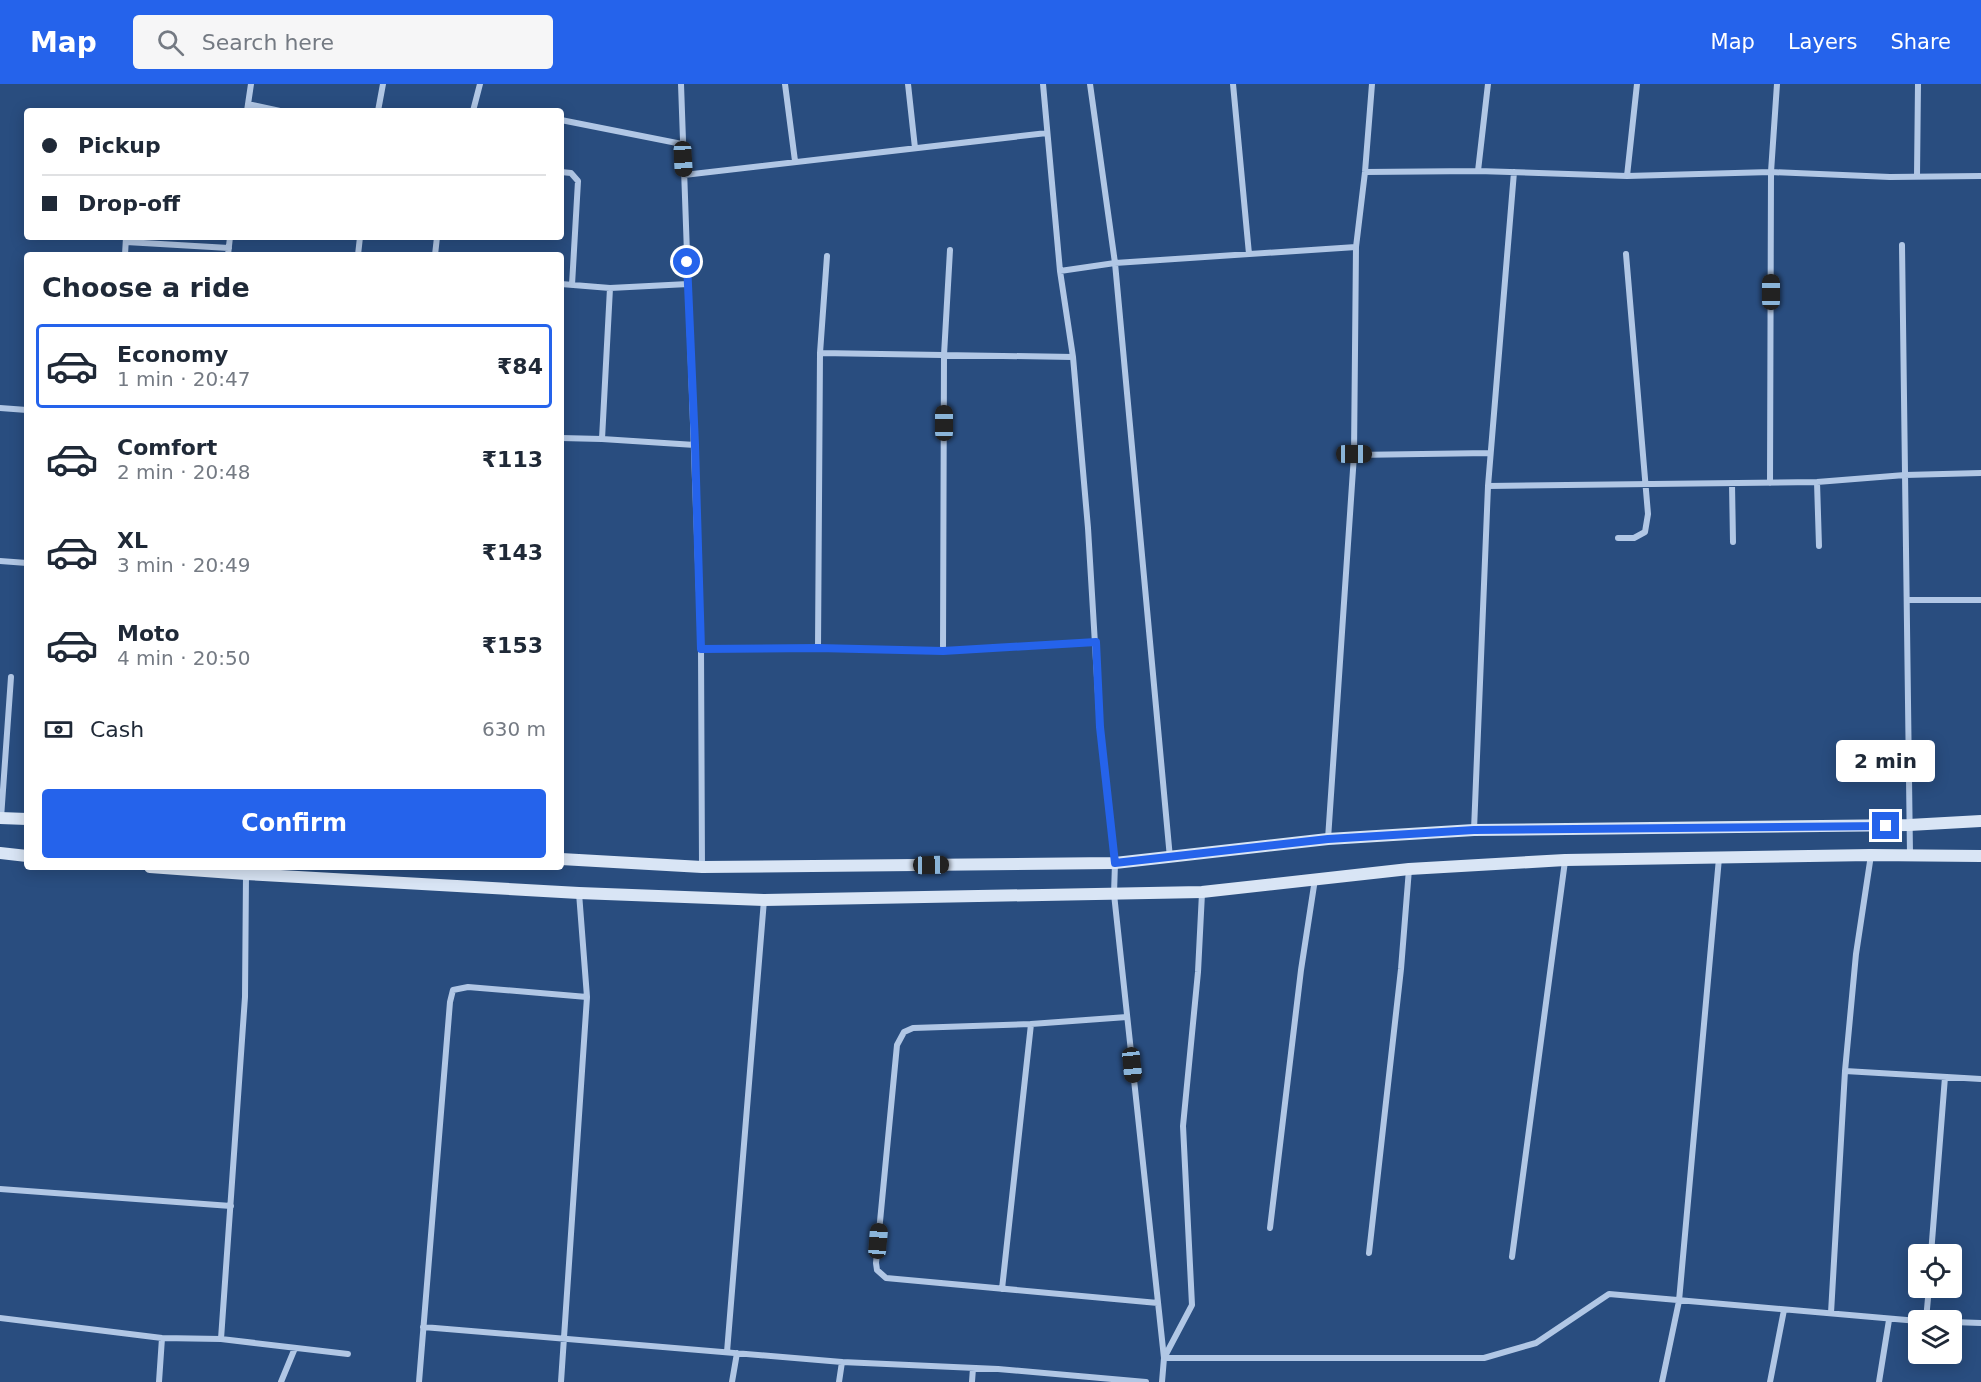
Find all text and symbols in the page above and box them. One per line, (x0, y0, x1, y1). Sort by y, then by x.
search box (133, 15, 553, 69)
text: Map (30, 26, 97, 59)
icon: search (154, 26, 187, 59)
text: Search here (202, 30, 334, 55)
text: Map (1711, 30, 1755, 54)
text: Layers (1788, 30, 1857, 54)
text: Share (1890, 30, 1951, 54)
text: Pickup (78, 133, 161, 158)
car (673, 141, 693, 177)
text: Drop-off (78, 191, 180, 216)
route start (673, 248, 700, 275)
text: Choose a ride (42, 272, 250, 303)
car (1762, 274, 1780, 310)
icon: car (45, 339, 99, 393)
text: Economy (117, 342, 228, 367)
text: ₹84 (497, 354, 543, 379)
text: 1 min · 20:47 (117, 367, 251, 391)
car (935, 405, 953, 441)
icon: car (45, 432, 99, 486)
text: Comfort (117, 435, 217, 460)
car (1336, 445, 1372, 463)
text: ₹113 (482, 447, 543, 472)
text: 2 min · 20:48 (117, 460, 251, 484)
icon: car (45, 525, 99, 579)
text: XL (117, 528, 148, 553)
text: ₹143 (482, 540, 543, 565)
text: 3 min · 20:49 (117, 553, 251, 577)
icon: car (45, 618, 99, 672)
text: Moto (117, 621, 180, 646)
text: ₹153 (482, 633, 543, 658)
text: 4 min · 20:50 (117, 646, 251, 670)
icon: cash (42, 713, 75, 746)
text: Cash (90, 717, 144, 742)
text: 630 m (482, 717, 546, 741)
callout: 2 min (1836, 739, 1936, 781)
text: 2 min (1854, 749, 1917, 773)
button: Confirm (42, 789, 546, 858)
route end (1872, 812, 1899, 839)
car (913, 856, 949, 874)
car (1121, 1046, 1143, 1084)
car (867, 1222, 889, 1260)
map controls (1908, 1244, 1962, 1364)
button: locate (1908, 1244, 1962, 1298)
button: layers (1908, 1310, 1962, 1364)

